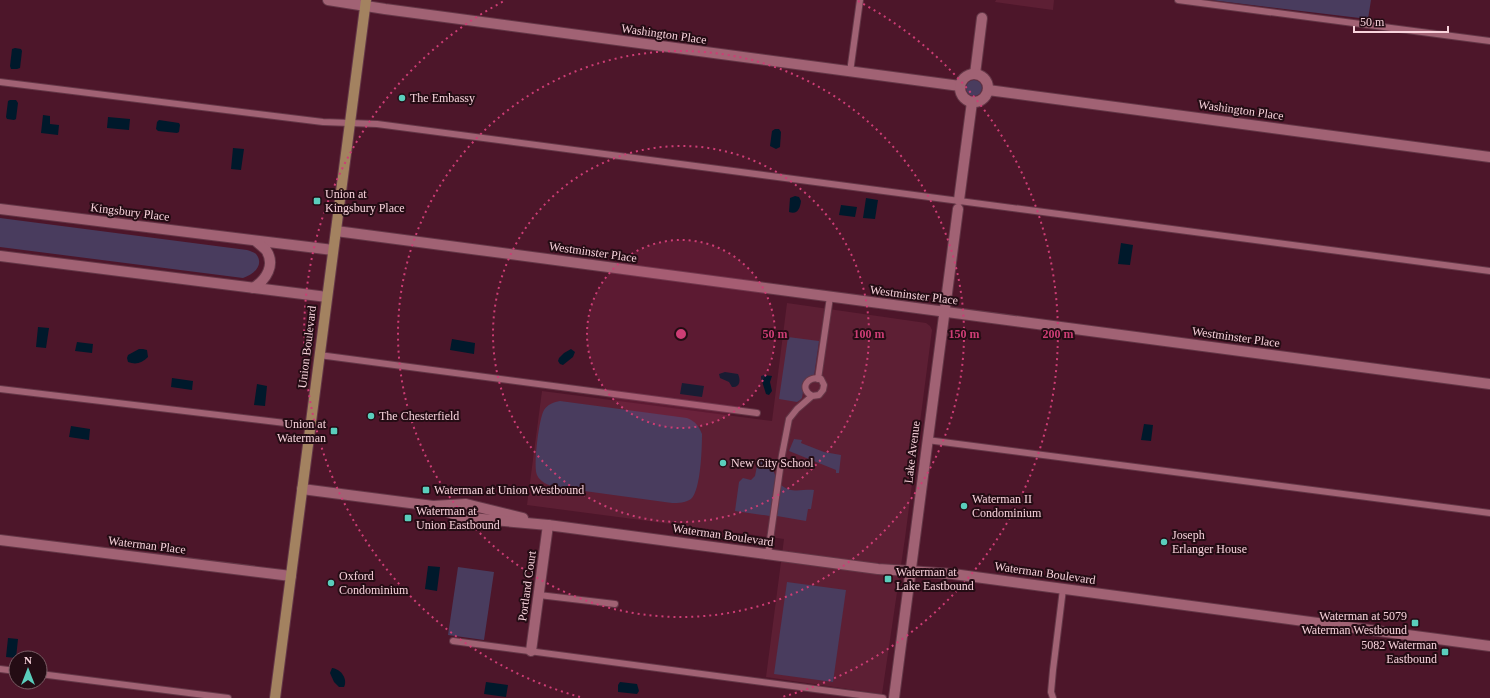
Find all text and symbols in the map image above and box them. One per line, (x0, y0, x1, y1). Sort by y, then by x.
scale bar (1354, 8, 1448, 34)
text: 50 m (1360, 15, 1385, 29)
street label: Washington Place (620, 21, 708, 47)
place label: The Embassy (410, 91, 475, 105)
marker: The Embassy (397, 93, 407, 103)
street label: Washington Place (1197, 97, 1285, 123)
place label: Union at Kingsbury Place (325, 187, 405, 215)
marker: Union at Kingsbury Place (312, 196, 322, 206)
street label: Kingsbury Place (90, 200, 170, 224)
street label: Westminster Place (548, 239, 638, 265)
street label: Westminster Place (869, 283, 959, 307)
street label: Union Boulevard (295, 305, 319, 389)
street label: Westminster Place (1191, 324, 1281, 350)
centre of rings (674, 327, 688, 341)
text: 50 m (763, 327, 788, 341)
text: 100 m (854, 327, 885, 341)
text: 150 m (949, 327, 980, 341)
text: 200 m (1043, 327, 1074, 341)
place label: The Chesterfield (379, 409, 459, 423)
marker: The Chesterfield (366, 411, 376, 421)
place label: Union at Waterman (277, 417, 327, 445)
street label: Lake Avenue (901, 420, 923, 484)
marker: Union at Waterman (329, 426, 339, 436)
place label: New City School (731, 456, 814, 470)
marker: New City School (718, 458, 728, 468)
place label: Waterman at Union Westbound (434, 483, 584, 497)
marker: Waterman at Union Westbound (421, 485, 431, 495)
place label: Waterman II Condominium (972, 492, 1042, 520)
marker: Waterman II Condominium (959, 501, 969, 511)
place label: Waterman at Union Eastbound (416, 504, 500, 532)
marker: Waterman at Union Eastbound (403, 513, 413, 523)
street label: Waterman Boulevard (672, 521, 774, 549)
place label: Joseph Erlanger House (1172, 528, 1247, 556)
street label: Waterman Place (107, 533, 187, 557)
marker: Joseph Erlanger House (1159, 537, 1169, 547)
street label: Portland Court (515, 549, 539, 622)
street label: Waterman Boulevard (994, 559, 1096, 587)
place label: Waterman at Lake Eastbound (896, 565, 974, 593)
place label: Oxford Condominium (339, 569, 409, 597)
marker: Waterman at Lake Eastbound (883, 574, 893, 584)
marker: Oxford Condominium (326, 578, 336, 588)
place label: Waterman at 5079 Waterman Westbound (1302, 609, 1407, 637)
marker: Waterman at 5079 Waterman Westbound (1410, 618, 1420, 628)
place label: 5082 Waterman Eastbound (1361, 638, 1437, 666)
marker: 5082 Waterman Eastbound (1440, 647, 1450, 657)
north arrow (8, 650, 48, 690)
text: N (24, 654, 32, 666)

